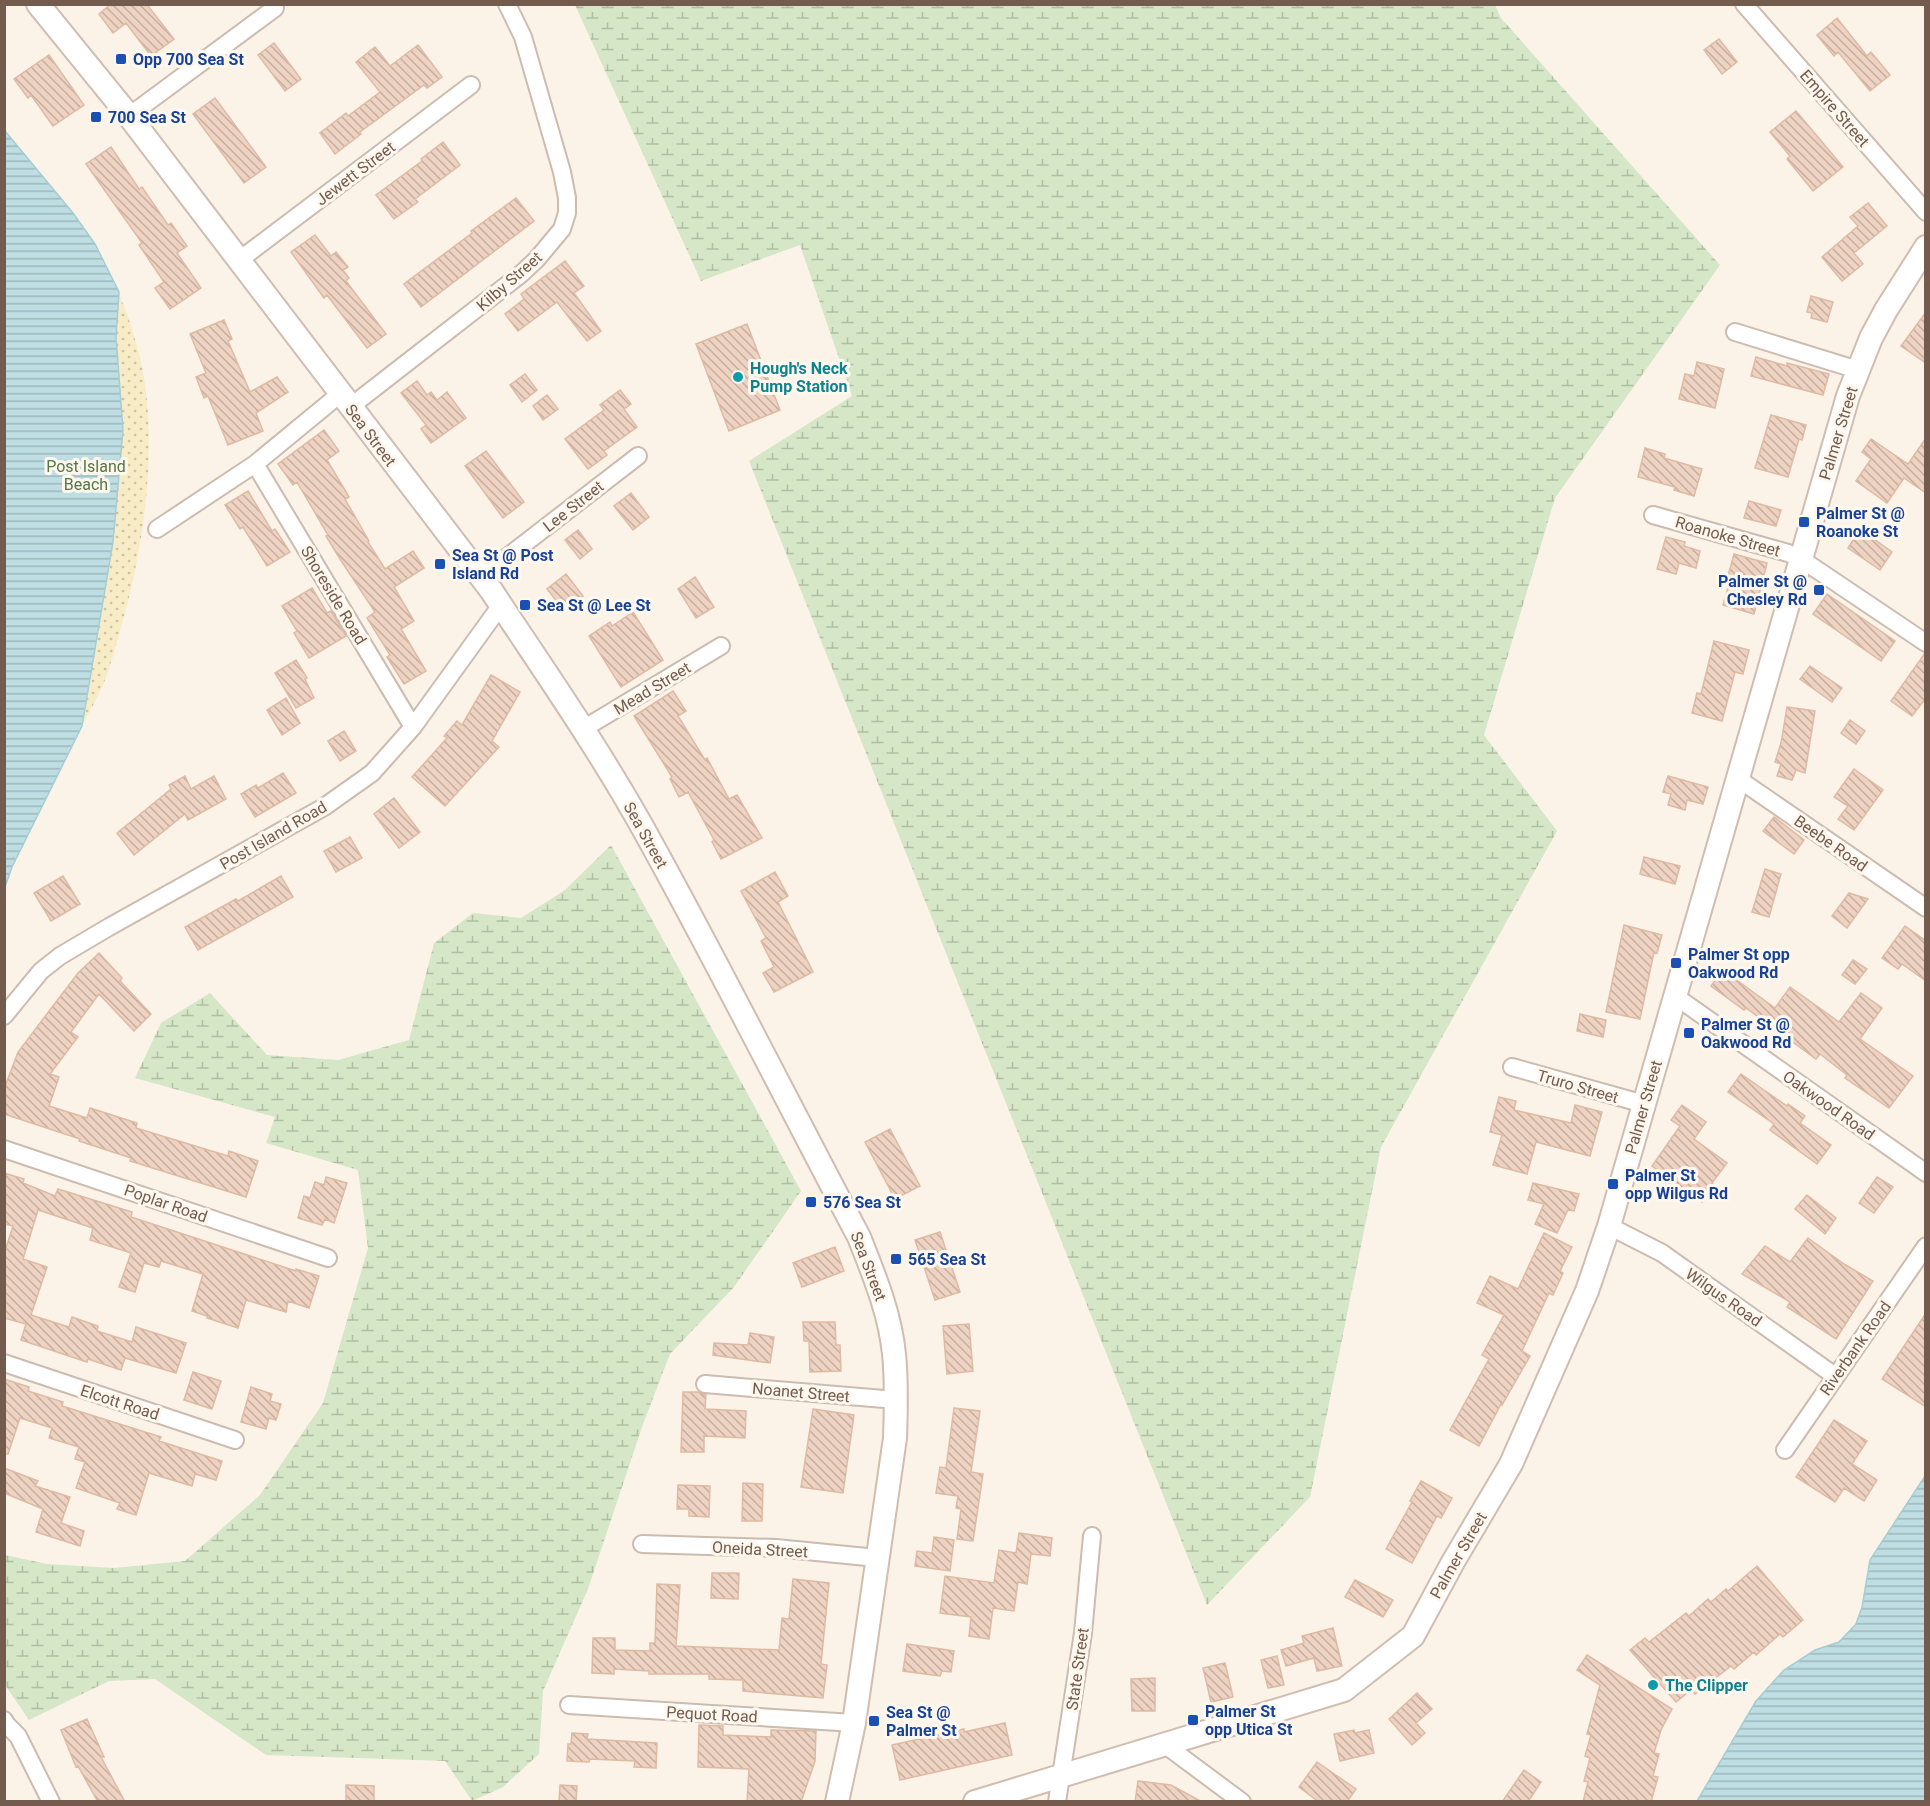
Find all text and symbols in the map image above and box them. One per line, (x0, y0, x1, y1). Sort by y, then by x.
place label: Opp 700 Sea St (133, 50, 244, 69)
marker: Opp 700 Sea St (114, 52, 128, 66)
street label: Empire Street (1796, 66, 1873, 151)
place label: 700 Sea St (108, 108, 186, 127)
marker: 700 Sea St (89, 110, 103, 124)
street label: Jewett Street (312, 137, 399, 209)
street label: Kilby Street (473, 248, 546, 315)
place label: Hough's Neck Pump Station (750, 359, 848, 396)
marker: Hough's Neck Pump Station (731, 370, 745, 384)
street label: Palmer Street (1815, 384, 1862, 482)
street label: Sea Street (341, 400, 400, 470)
park label: Post Island Beach (46, 457, 126, 494)
street label: Lee Street (539, 477, 607, 536)
place label: Palmer St @ Roanoke St (1816, 504, 1905, 541)
street label: Roanoke Street (1673, 512, 1783, 561)
marker: Palmer St @ Roanoke St (1797, 515, 1811, 529)
street label: Shoreside Road (297, 543, 370, 648)
place label: Sea St @ Post Island Rd (452, 546, 554, 583)
marker: Sea St @ Post Island Rd (433, 557, 447, 571)
place label: Palmer St @ Chesley Rd (1718, 572, 1807, 609)
marker: Palmer St @ Chesley Rd (1812, 583, 1826, 597)
place label: Sea St @ Lee St (537, 596, 651, 615)
marker: Sea St @ Lee St (518, 598, 532, 612)
street label: Mead Street (610, 658, 694, 719)
street label: Post Island Road (216, 797, 330, 874)
street label: Sea Street (620, 799, 672, 872)
street label: Beebe Road (1790, 811, 1871, 876)
place label: Palmer St opp Oakwood Rd (1688, 945, 1790, 982)
marker: Palmer St opp Oakwood Rd (1669, 956, 1683, 970)
place label: Palmer St @ Oakwood Rd (1701, 1015, 1791, 1052)
marker: Palmer St @ Oakwood Rd (1682, 1026, 1696, 1040)
street label: Palmer Street (1621, 1058, 1666, 1156)
street label: Truro Street (1535, 1066, 1621, 1107)
street label: Oakwood Road (1779, 1067, 1878, 1144)
place label: Palmer St opp Wilgus Rd (1625, 1166, 1728, 1203)
marker: Palmer St opp Wilgus Rd (1606, 1177, 1620, 1191)
street label: Poplar Road (122, 1180, 210, 1227)
place label: 576 Sea St (823, 1193, 901, 1212)
marker: 576 Sea St (804, 1195, 818, 1209)
street label: Sea Street (847, 1229, 890, 1304)
place label: 565 Sea St (908, 1250, 986, 1269)
marker: 565 Sea St (889, 1252, 903, 1266)
street label: Wilgus Road (1682, 1264, 1765, 1331)
street label: Riverbank Road (1816, 1298, 1895, 1399)
street label: Noanet Street (751, 1379, 851, 1406)
street label: Elcott Road (78, 1381, 162, 1424)
street label: Palmer Street (1426, 1509, 1491, 1602)
street label: Oneida Street (711, 1537, 808, 1562)
street label: State Street (1062, 1626, 1093, 1712)
place label: The Clipper (1665, 1676, 1748, 1695)
marker: The Clipper (1646, 1678, 1660, 1692)
place label: Palmer St opp Utica St (1205, 1702, 1293, 1739)
street label: Pequot Road (666, 1703, 758, 1726)
place label: Sea St @ Palmer St (886, 1703, 957, 1740)
marker: Palmer St opp Utica St (1186, 1713, 1200, 1727)
marker: Sea St @ Palmer St (867, 1714, 881, 1728)

